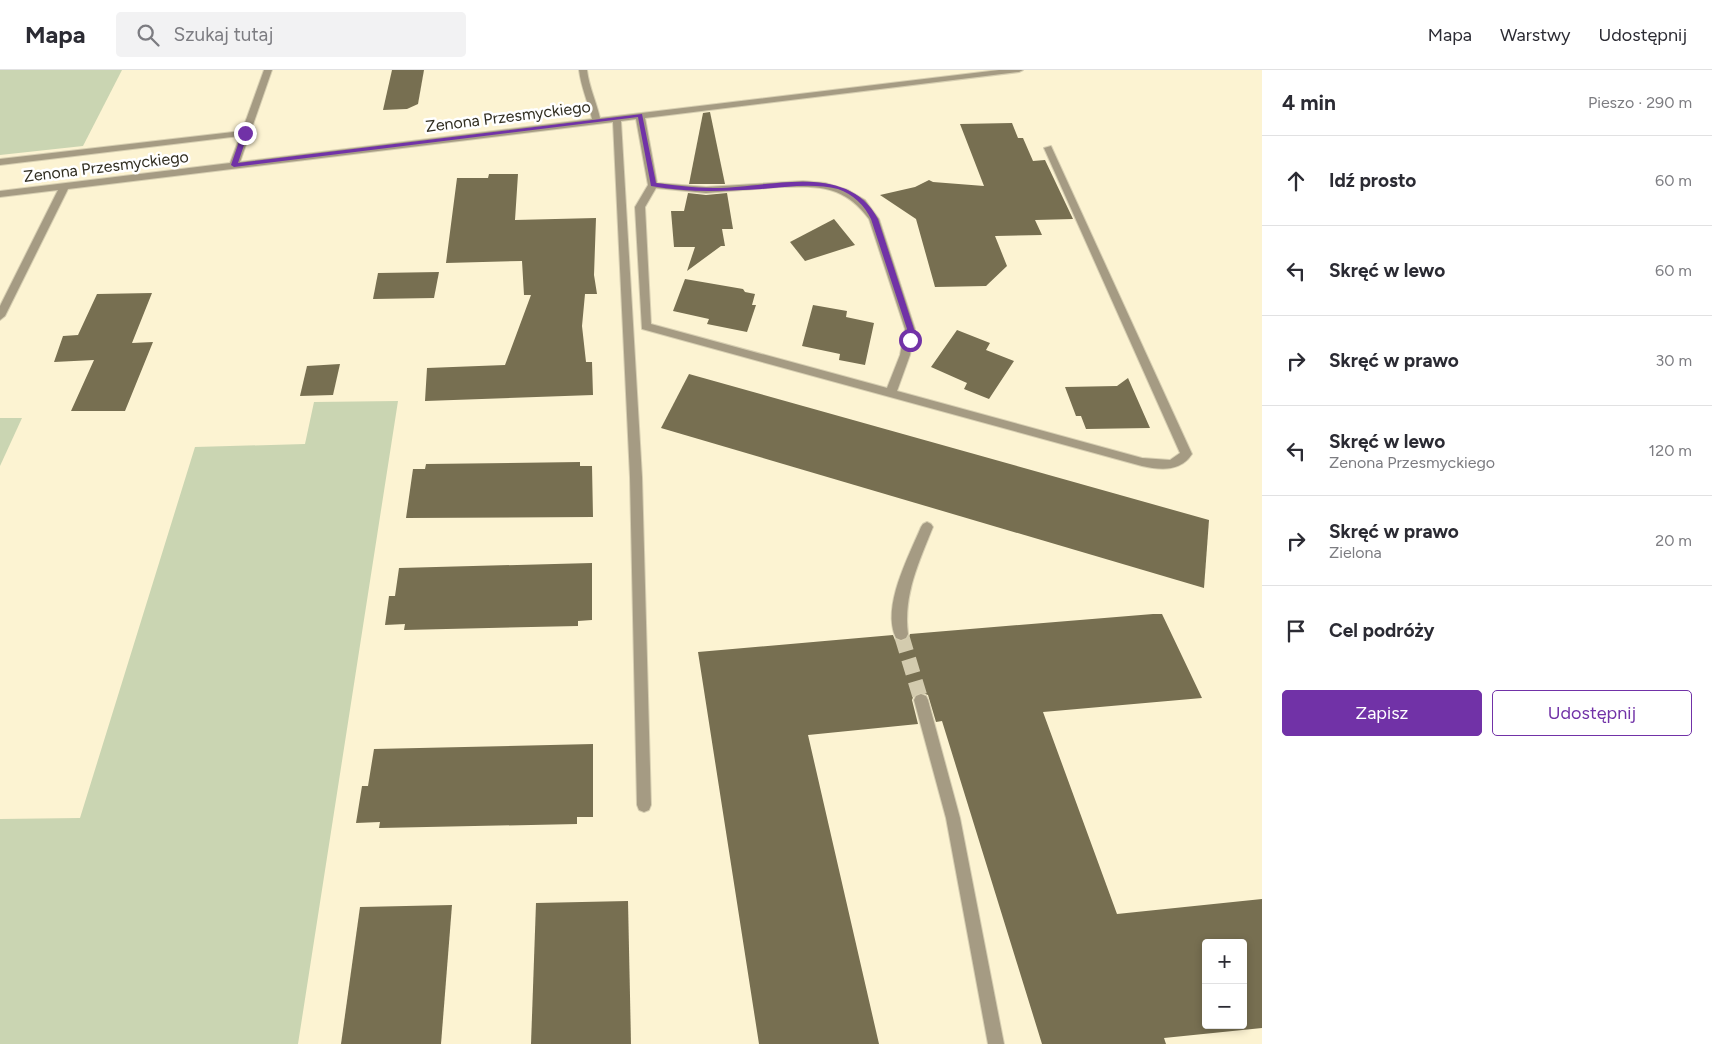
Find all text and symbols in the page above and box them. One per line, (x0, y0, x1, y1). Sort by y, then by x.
search box (116, 12, 466, 57)
text: Mapa (25, 20, 86, 49)
icon: search (134, 21, 162, 49)
text: Szukaj tutaj (174, 23, 273, 46)
text: Mapa (1428, 24, 1472, 46)
text: Warstwy (1500, 24, 1571, 46)
text: Udostępnij (1599, 24, 1687, 46)
text: 4 min (1282, 90, 1336, 115)
text: Pieszo · 290 m (1588, 93, 1692, 112)
street label: Zenona Przesmyckiego (424, 97, 592, 136)
route end (234, 122, 257, 145)
street label: Zenona Przesmyckiego (22, 147, 190, 186)
icon: ahead (1282, 167, 1310, 195)
text: Idź prosto (1329, 169, 1416, 192)
text: 60 m (1655, 171, 1692, 190)
icon: left (1282, 257, 1310, 285)
text: Skręć w lewo (1329, 259, 1445, 282)
text: 60 m (1655, 261, 1692, 280)
route start (899, 329, 922, 352)
icon: right (1282, 347, 1310, 375)
text: Skręć w prawo (1329, 349, 1459, 372)
text: 30 m (1655, 351, 1692, 370)
text: Skręć w lewo (1329, 430, 1445, 453)
icon: left (1282, 437, 1310, 465)
text: 120 m (1649, 441, 1692, 460)
text: Zenona Przesmyckiego (1329, 453, 1495, 472)
text: Skręć w prawo (1329, 520, 1459, 543)
icon: right (1282, 527, 1310, 555)
text: 20 m (1655, 531, 1692, 550)
text: Zielona (1329, 543, 1382, 562)
icon: arrive (1282, 617, 1310, 645)
text: Cel podróży (1329, 619, 1435, 642)
button: Zapisz (1282, 690, 1482, 736)
button: Udostępnij (1492, 690, 1692, 736)
map controls (1202, 939, 1247, 1029)
button: + (1202, 939, 1247, 984)
button: − (1202, 984, 1247, 1029)

